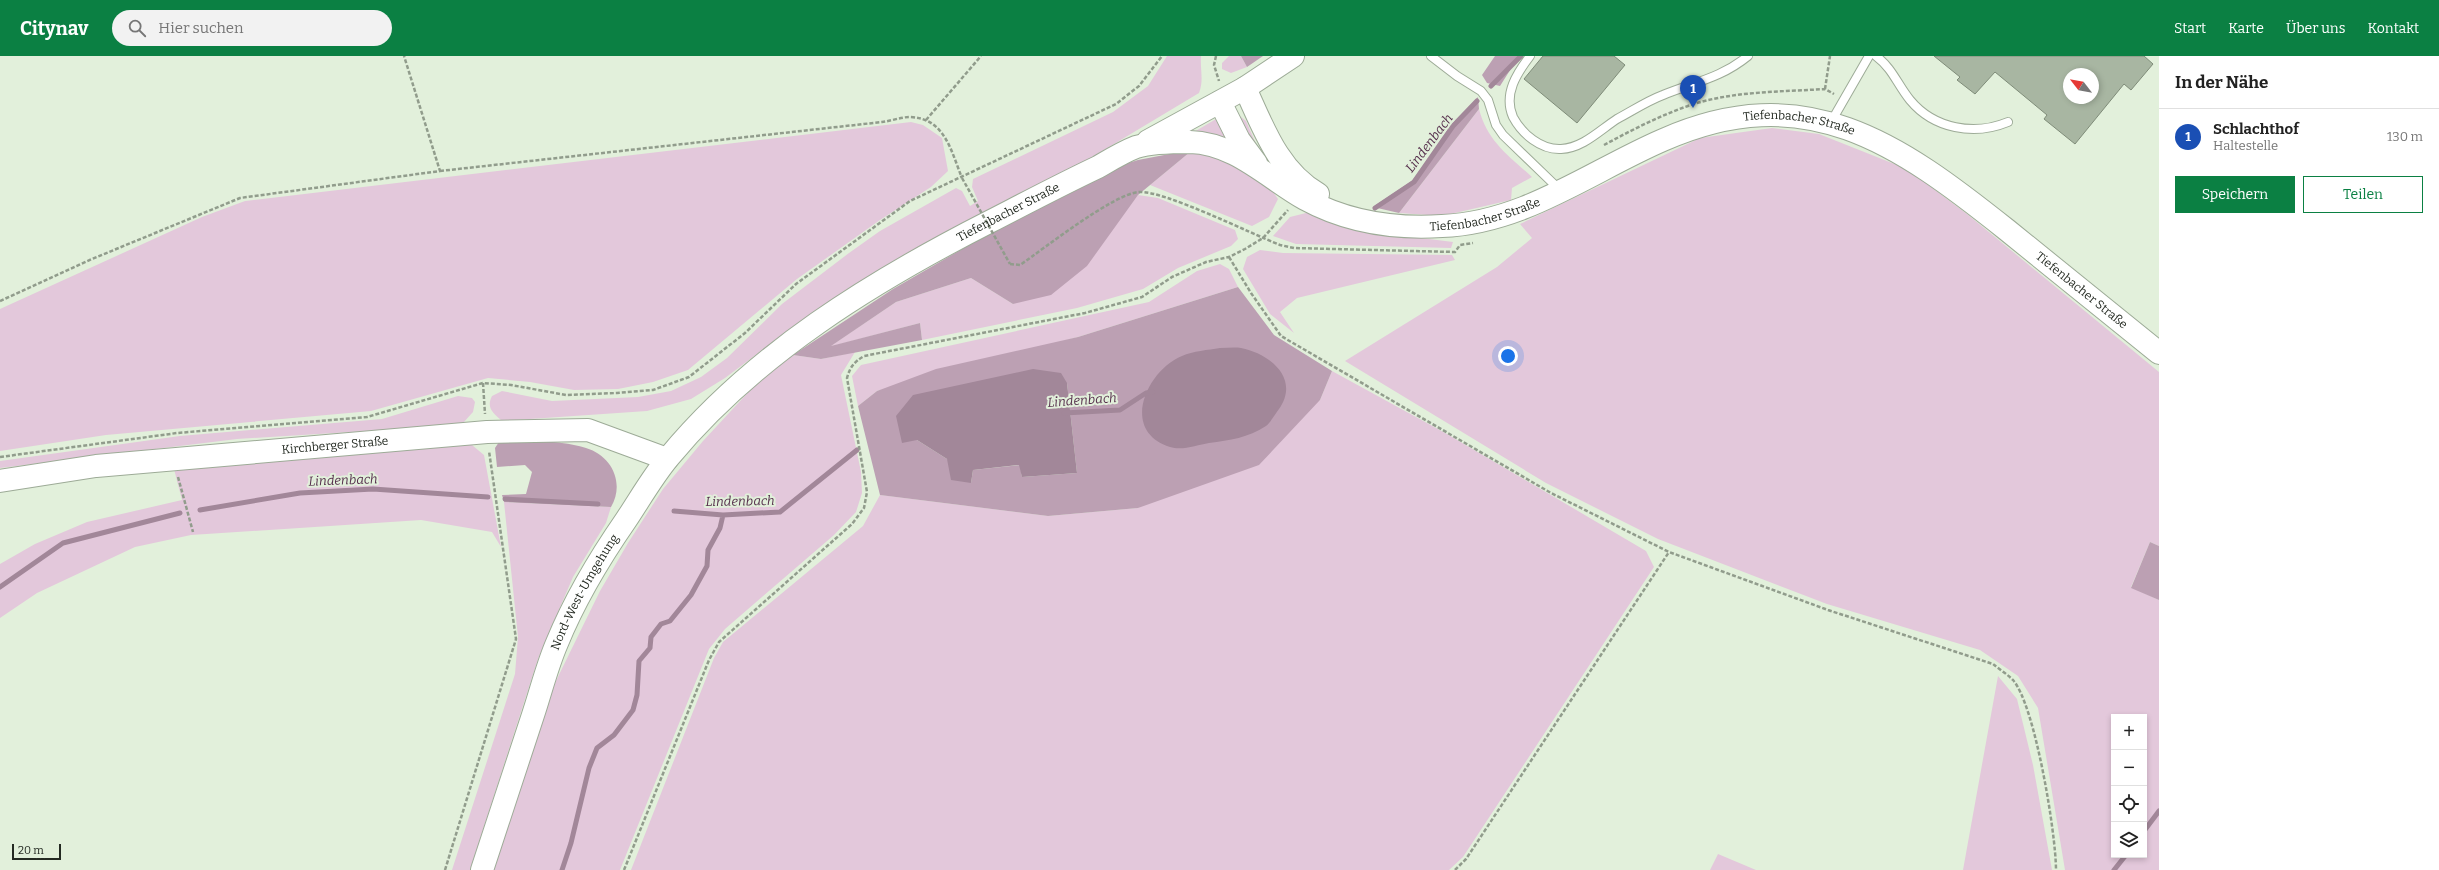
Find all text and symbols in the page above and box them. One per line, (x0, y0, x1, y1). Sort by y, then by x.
search box (112, 10, 392, 46)
text: Citynav (20, 17, 88, 40)
icon: search (126, 17, 148, 39)
text: Hier suchen (158, 19, 244, 37)
text: Start (2174, 20, 2206, 37)
text: Karte (2228, 20, 2264, 37)
text: Über uns (2286, 20, 2345, 37)
text: Kontakt (2367, 20, 2419, 37)
north arrow (2063, 68, 2099, 104)
text: In der Nähe (2175, 72, 2268, 93)
pin: 1 (1680, 75, 1706, 108)
street label: Tiefenbacher Straße (1742, 108, 1857, 138)
water label: Lindenbach (1402, 111, 1456, 175)
text: Schlachthof (2213, 120, 2299, 138)
text: 1 (2185, 129, 2191, 144)
text: 130 m (2387, 129, 2423, 144)
text: Haltestelle (2213, 138, 2278, 153)
button: Speichern (2175, 176, 2295, 213)
button: Teilen (2303, 176, 2423, 213)
street label: Tiefenbacher Straße (954, 180, 1062, 244)
street label: Tiefenbacher Straße (1429, 195, 1542, 234)
street label: Tiefenbacher Straße (2033, 249, 2130, 331)
your location (1498, 346, 1518, 366)
water label: Lindenbach (1047, 390, 1117, 410)
street label: Kirchberger Straße (281, 434, 389, 457)
water label: Lindenbach (308, 471, 378, 489)
water label: Lindenbach (705, 493, 775, 509)
street label: Nord-West-Umgehung (548, 531, 622, 652)
map controls (2111, 714, 2147, 858)
button: + (2111, 714, 2147, 750)
button: − (2111, 750, 2147, 786)
button: locate (2111, 786, 2147, 822)
button: layers (2111, 822, 2147, 858)
scale bar (12, 842, 61, 861)
text: 20 m (18, 844, 44, 857)

